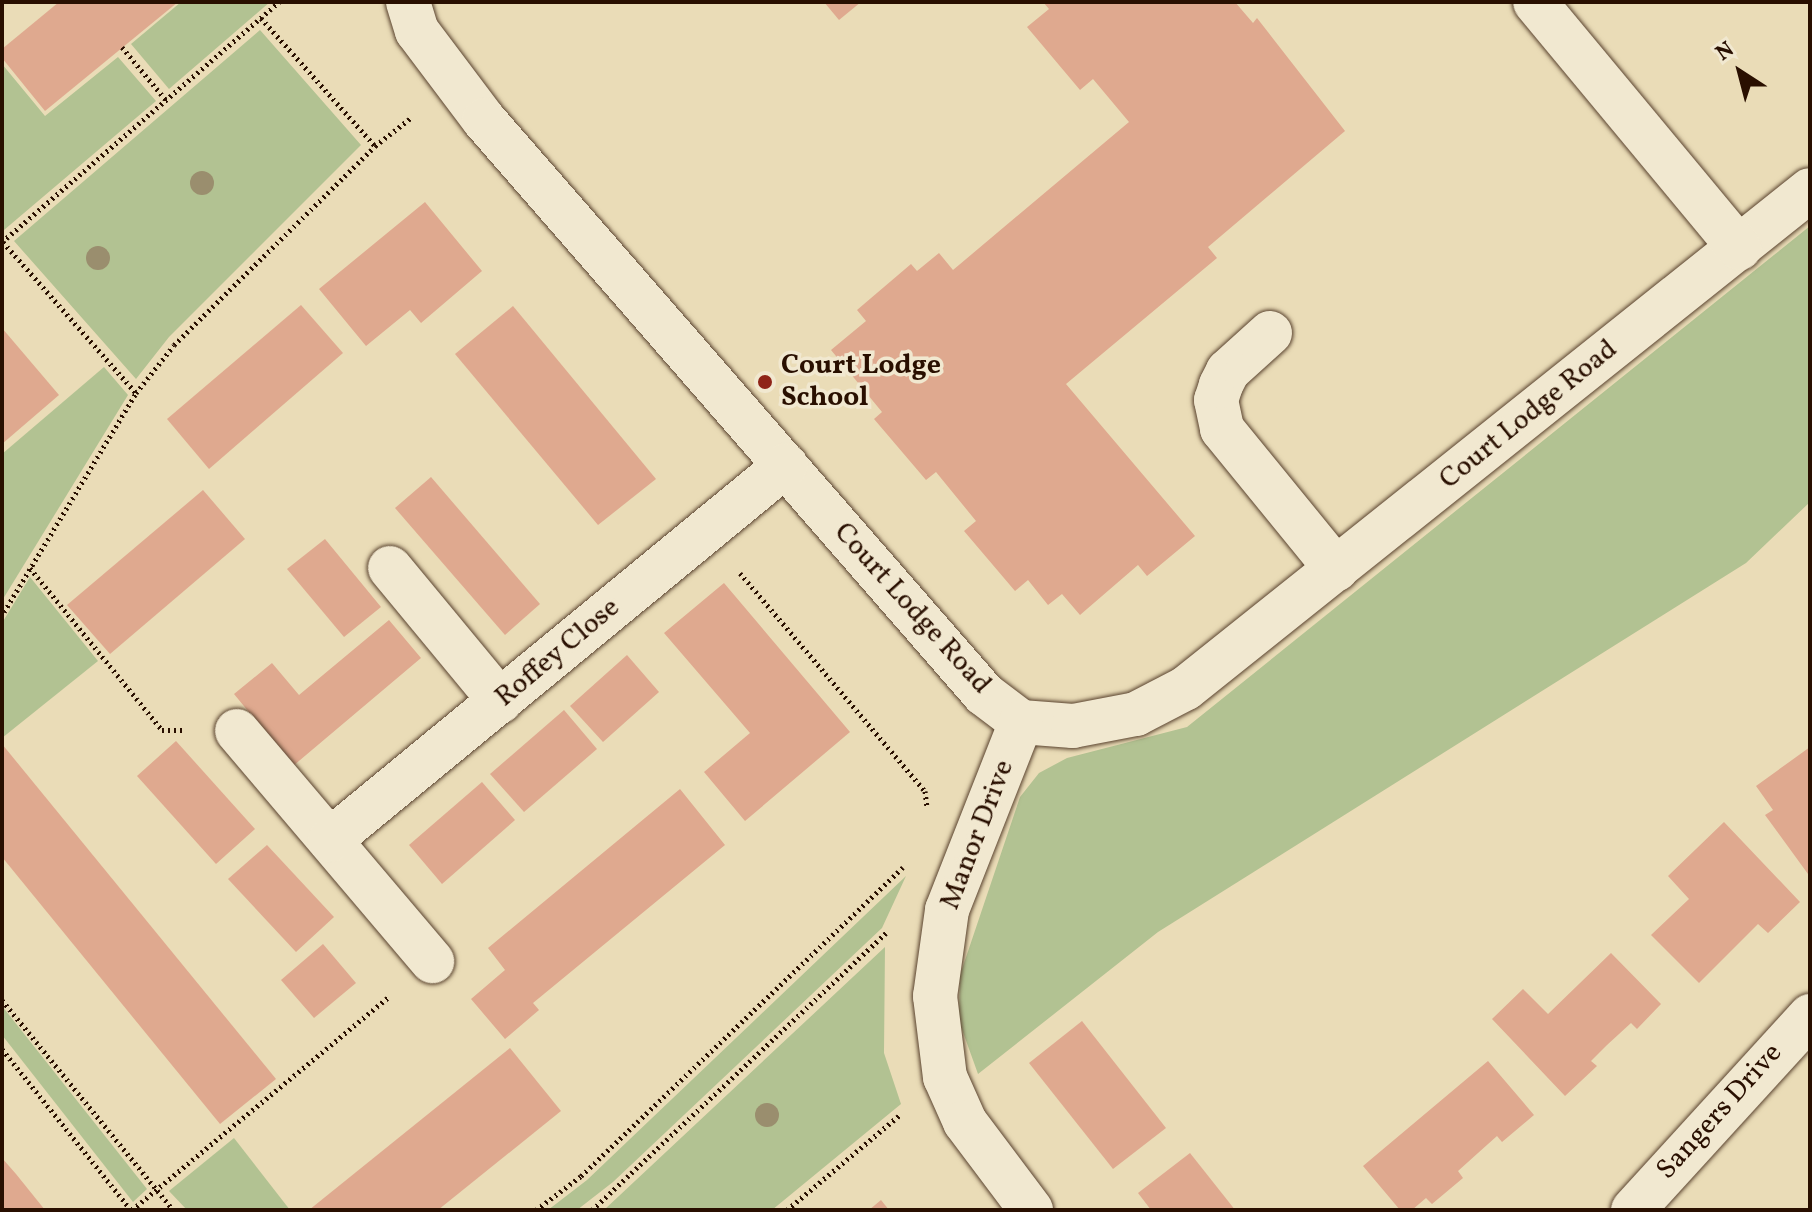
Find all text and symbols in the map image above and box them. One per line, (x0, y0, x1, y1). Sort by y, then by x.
north arrow (1700, 32, 1780, 112)
text: N (1710, 35, 1741, 69)
street label: Court Lodge Road (1433, 333, 1625, 497)
place label: Court Lodge School (781, 349, 941, 415)
marker: Court Lodge School (756, 373, 774, 391)
street label: Court Lodge Road (826, 516, 998, 702)
street label: Roffey Close (489, 591, 627, 715)
street label: Manor Drive (934, 756, 1022, 914)
street label: Sangers Drive (1650, 1037, 1790, 1187)

